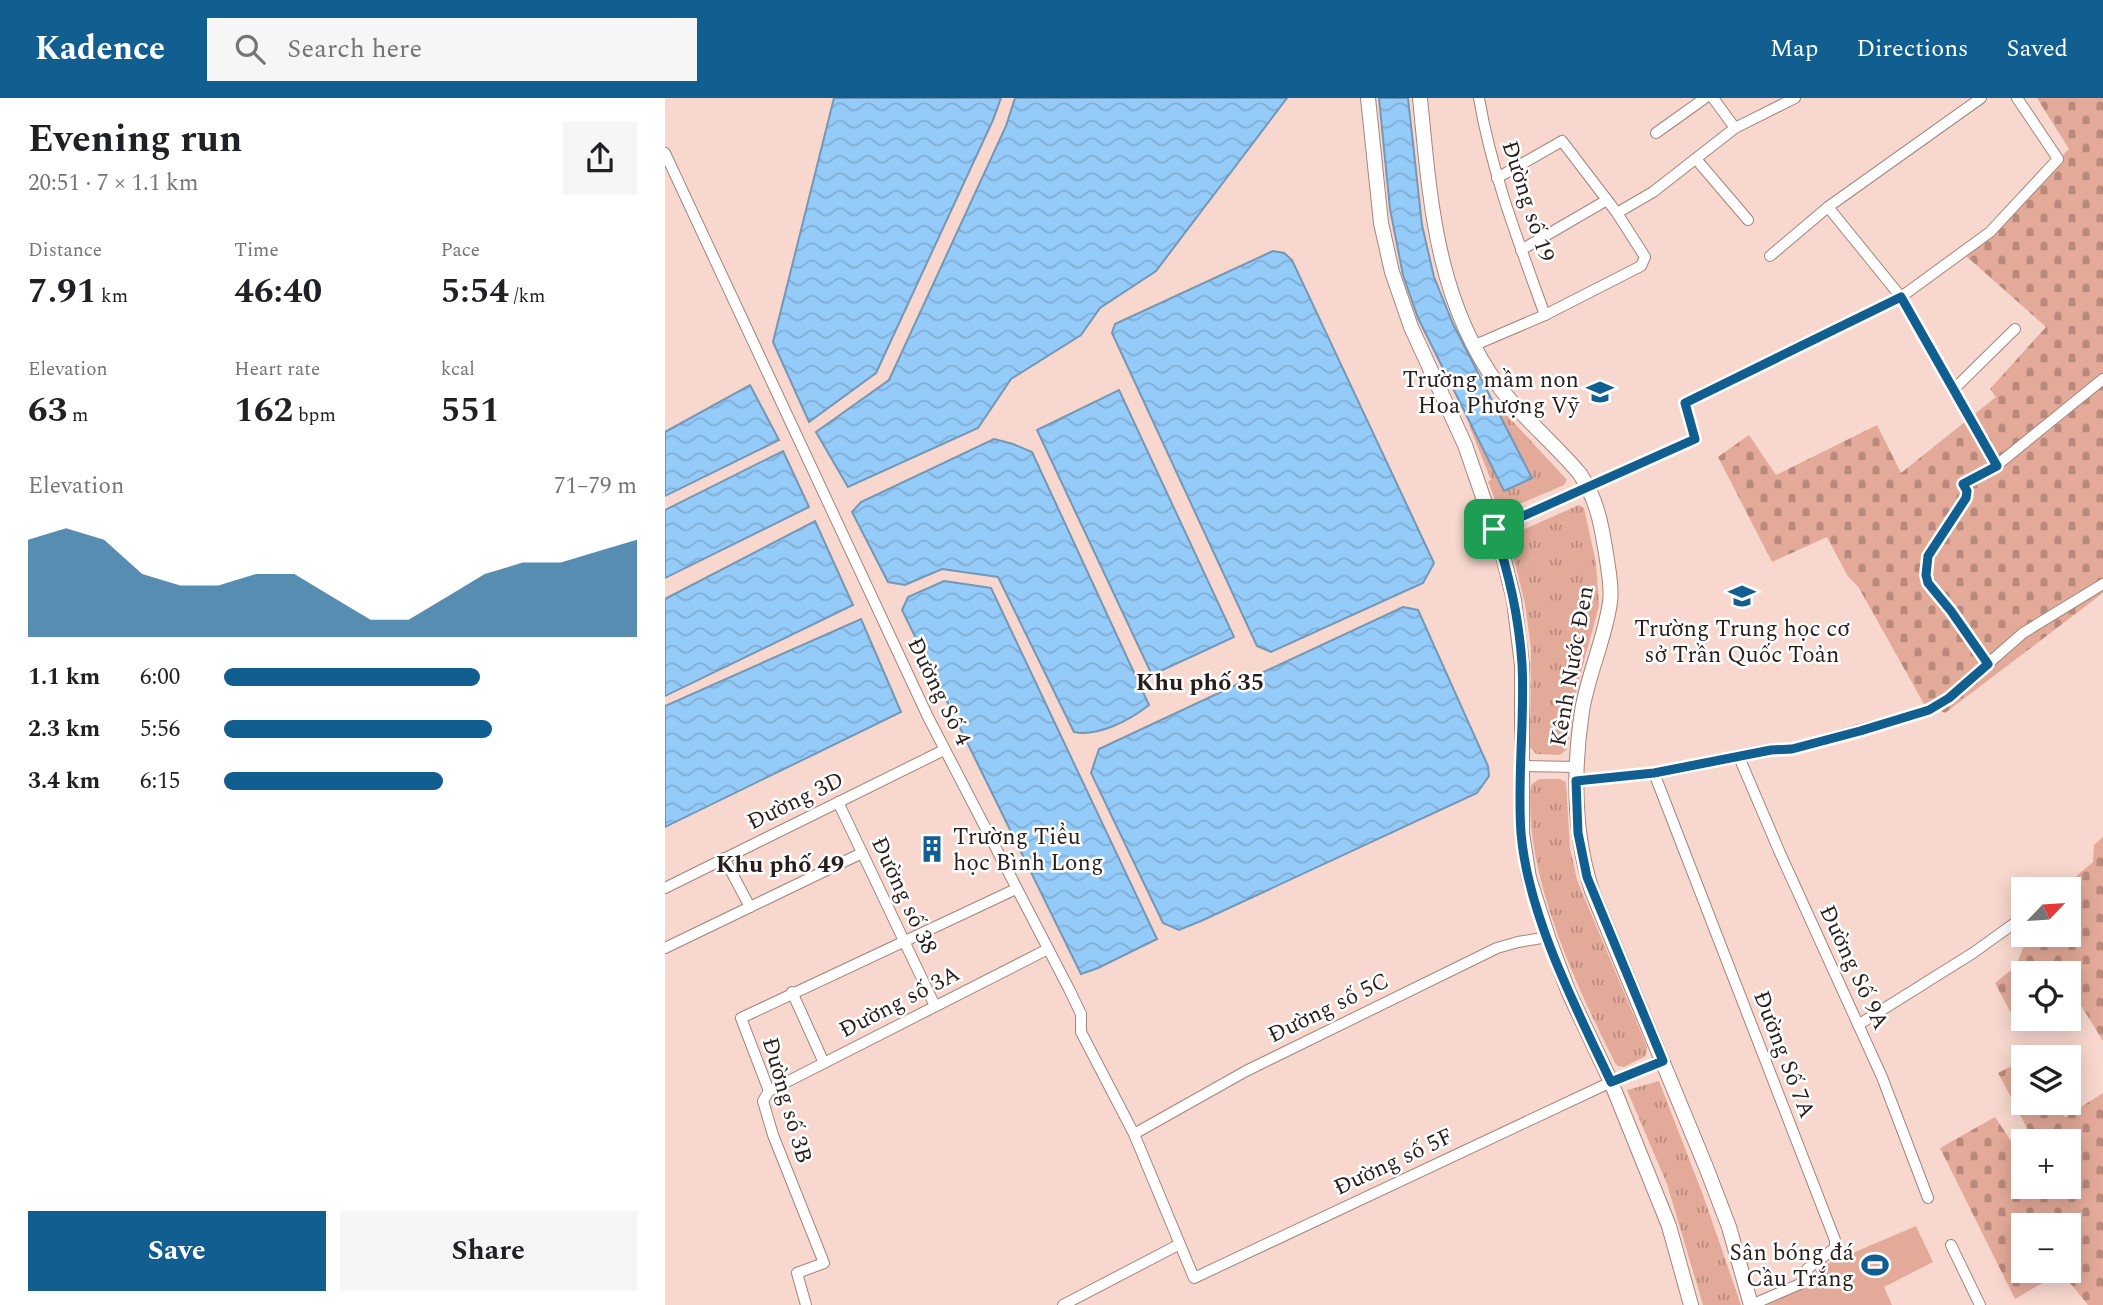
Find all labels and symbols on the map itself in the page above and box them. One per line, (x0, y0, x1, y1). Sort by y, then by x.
street label: Đường số 19 (1491, 136, 1564, 267)
place label: Trường mầm non Hoa Phượng Vỹ (1403, 363, 1580, 424)
school or university icon: Trường mầm non Hoa Phượng Vỹ (1585, 377, 1615, 407)
pin (1464, 499, 1524, 559)
school or university icon: Trường Trung học cơ sở Trần Quốc Toản (1727, 581, 1757, 611)
street label: Kênh Nước Đen (1541, 583, 1604, 749)
place label: Trường Trung học cơ sở Trần Quốc Toản (1634, 612, 1850, 673)
street label: Đường Số 4 (897, 631, 980, 752)
district label: Khu phố 35 (1136, 665, 1264, 701)
street label: Đường 3D (741, 763, 850, 840)
place label: Trường Tiểu học Bình Long (953, 820, 1103, 881)
street label: Đường số 38 (861, 831, 946, 960)
building icon: Trường Tiểu học Bình Long (917, 834, 947, 864)
district label: Khu phố 49 (716, 847, 844, 883)
north arrow (2011, 877, 2081, 947)
street label: Đường Số 9A (1809, 899, 1898, 1036)
street label: Đường số 3A (833, 957, 966, 1048)
street label: Đường số 5C (1262, 964, 1395, 1053)
street label: Đường Số 7A (1743, 986, 1824, 1124)
street label: Đường số 3B (752, 1033, 821, 1167)
street label: Đường số 5F (1328, 1119, 1459, 1205)
place label: Sân bóng đá Cầu Trắng (1729, 1236, 1854, 1297)
sports icon: Sân bóng đá Cầu Trắng (1860, 1250, 1890, 1280)

